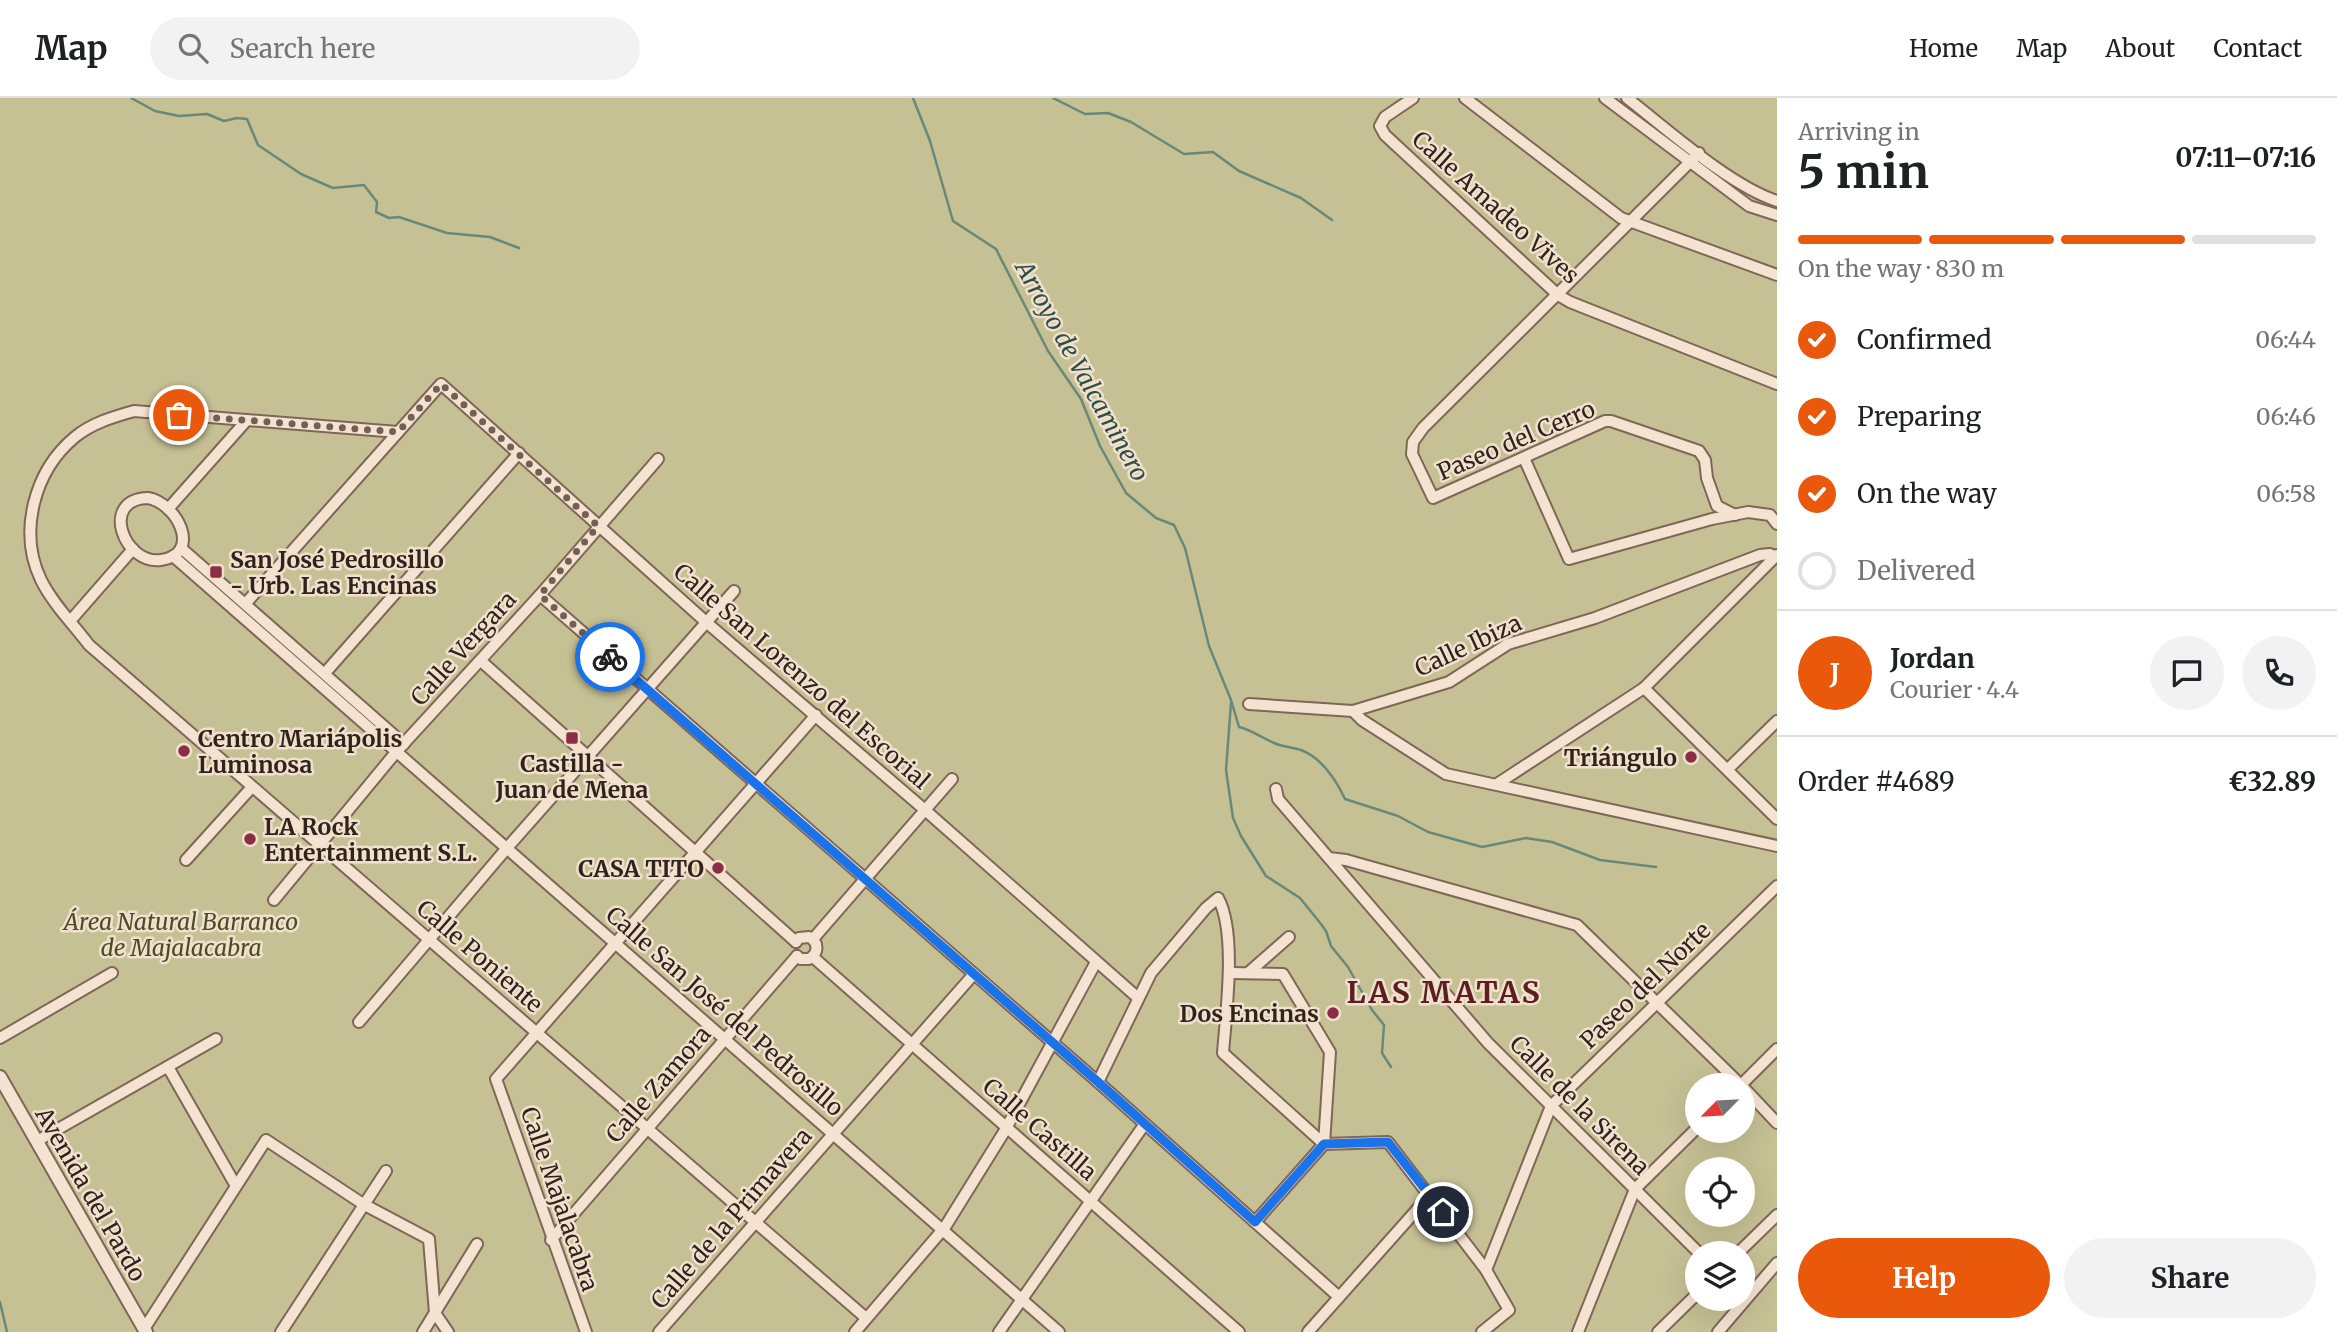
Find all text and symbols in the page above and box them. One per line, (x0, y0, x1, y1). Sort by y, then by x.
search box (150, 17, 640, 80)
text: Map (35, 28, 108, 69)
icon: search (174, 29, 212, 67)
text: Search here (230, 32, 375, 65)
text: Home (1909, 33, 1978, 64)
text: Map (2016, 33, 2067, 64)
text: About (2105, 33, 2175, 64)
text: Contact (2213, 33, 2302, 64)
text: Arriving in (1798, 117, 1920, 146)
street label: Calle Amadeo Vives (1406, 124, 1586, 290)
text: 07:11–07:16 (2175, 141, 2316, 174)
text: 5 min (1798, 143, 1929, 201)
water label: Arroyo de Valcaminero (1008, 254, 1155, 487)
text: On the way · 830 m (1798, 254, 2004, 283)
icon: check (1798, 321, 1836, 359)
text: Confirmed (1857, 323, 1992, 356)
text: 06:44 (2255, 325, 2316, 354)
pin (149, 385, 209, 445)
street label: Paseo del Cerro (1433, 394, 1599, 486)
icon: bag (160, 396, 198, 434)
icon: check (1798, 398, 1836, 436)
text: Preparing (1857, 400, 1981, 433)
text: 06:46 (2256, 402, 2316, 431)
icon: check (1798, 475, 1836, 513)
text: On the way (1857, 477, 1997, 510)
text: 06:58 (2256, 479, 2316, 508)
place label: San José Pedrosillo - Urb. Las Encinas (230, 545, 444, 600)
text: Delivered (1857, 554, 1976, 587)
street label: Calle San Lorenzo del Escorial (668, 557, 936, 795)
marker: San José Pedrosillo - Urb. Las Encinas (208, 564, 224, 580)
street label: Calle Vergara (404, 585, 522, 711)
street label: Calle Ibiza (1410, 608, 1526, 682)
courier (575, 622, 645, 692)
button: chat (2150, 636, 2224, 710)
button: phone (2242, 636, 2316, 710)
icon: bike (591, 638, 629, 676)
text: Jordan (1890, 642, 1975, 675)
text: J (1830, 657, 1840, 690)
text: Courier · 4.4 (1890, 675, 2019, 704)
place label: Centro Mariápolis Luminosa (198, 724, 403, 779)
marker: Castilla - Juan de Mena (564, 730, 580, 746)
marker: Centro Mariápolis Luminosa (176, 743, 192, 759)
place label: Triángulo (1564, 743, 1677, 772)
place label: Castilla - Juan de Mena (495, 749, 649, 804)
marker: Triángulo (1683, 749, 1699, 765)
text: Order #4689 (1798, 765, 1955, 798)
text: €32.89 (2228, 765, 2316, 798)
place label: LA Rock Entertainment S.L. (264, 812, 478, 867)
marker: LA Rock Entertainment S.L. (242, 831, 258, 847)
place label: CASA TITO (578, 854, 704, 883)
marker: CASA TITO (710, 860, 726, 876)
street label: Calle Poniente (411, 893, 549, 1019)
street label: Calle San José del Pedrosillo (600, 900, 850, 1122)
park label: Área Natural Barranco de Majalacabra (62, 907, 298, 962)
street label: Paseo del Norte (1574, 916, 1716, 1054)
district label: LAS MATAS (1347, 973, 1541, 1011)
place label: Dos Encinas (1179, 999, 1319, 1028)
marker: Dos Encinas (1325, 1005, 1341, 1021)
street label: Calle Zamora (599, 1020, 717, 1148)
street label: Calle de la Sirena (1504, 1029, 1656, 1181)
street label: Calle Castilla (977, 1072, 1103, 1186)
north arrow (1685, 1073, 1755, 1143)
map controls (1685, 1073, 1755, 1311)
street label: Avenida del Pardo (29, 1101, 153, 1286)
street label: Calle Majalacabra (515, 1103, 605, 1295)
street label: Calle de la Primavera (644, 1122, 818, 1314)
button: locate (1685, 1157, 1755, 1227)
pin (1413, 1182, 1473, 1242)
icon: home (1424, 1193, 1462, 1231)
button: Help (1798, 1238, 2050, 1318)
button: Share (2064, 1238, 2316, 1318)
button: layers (1685, 1241, 1755, 1311)

